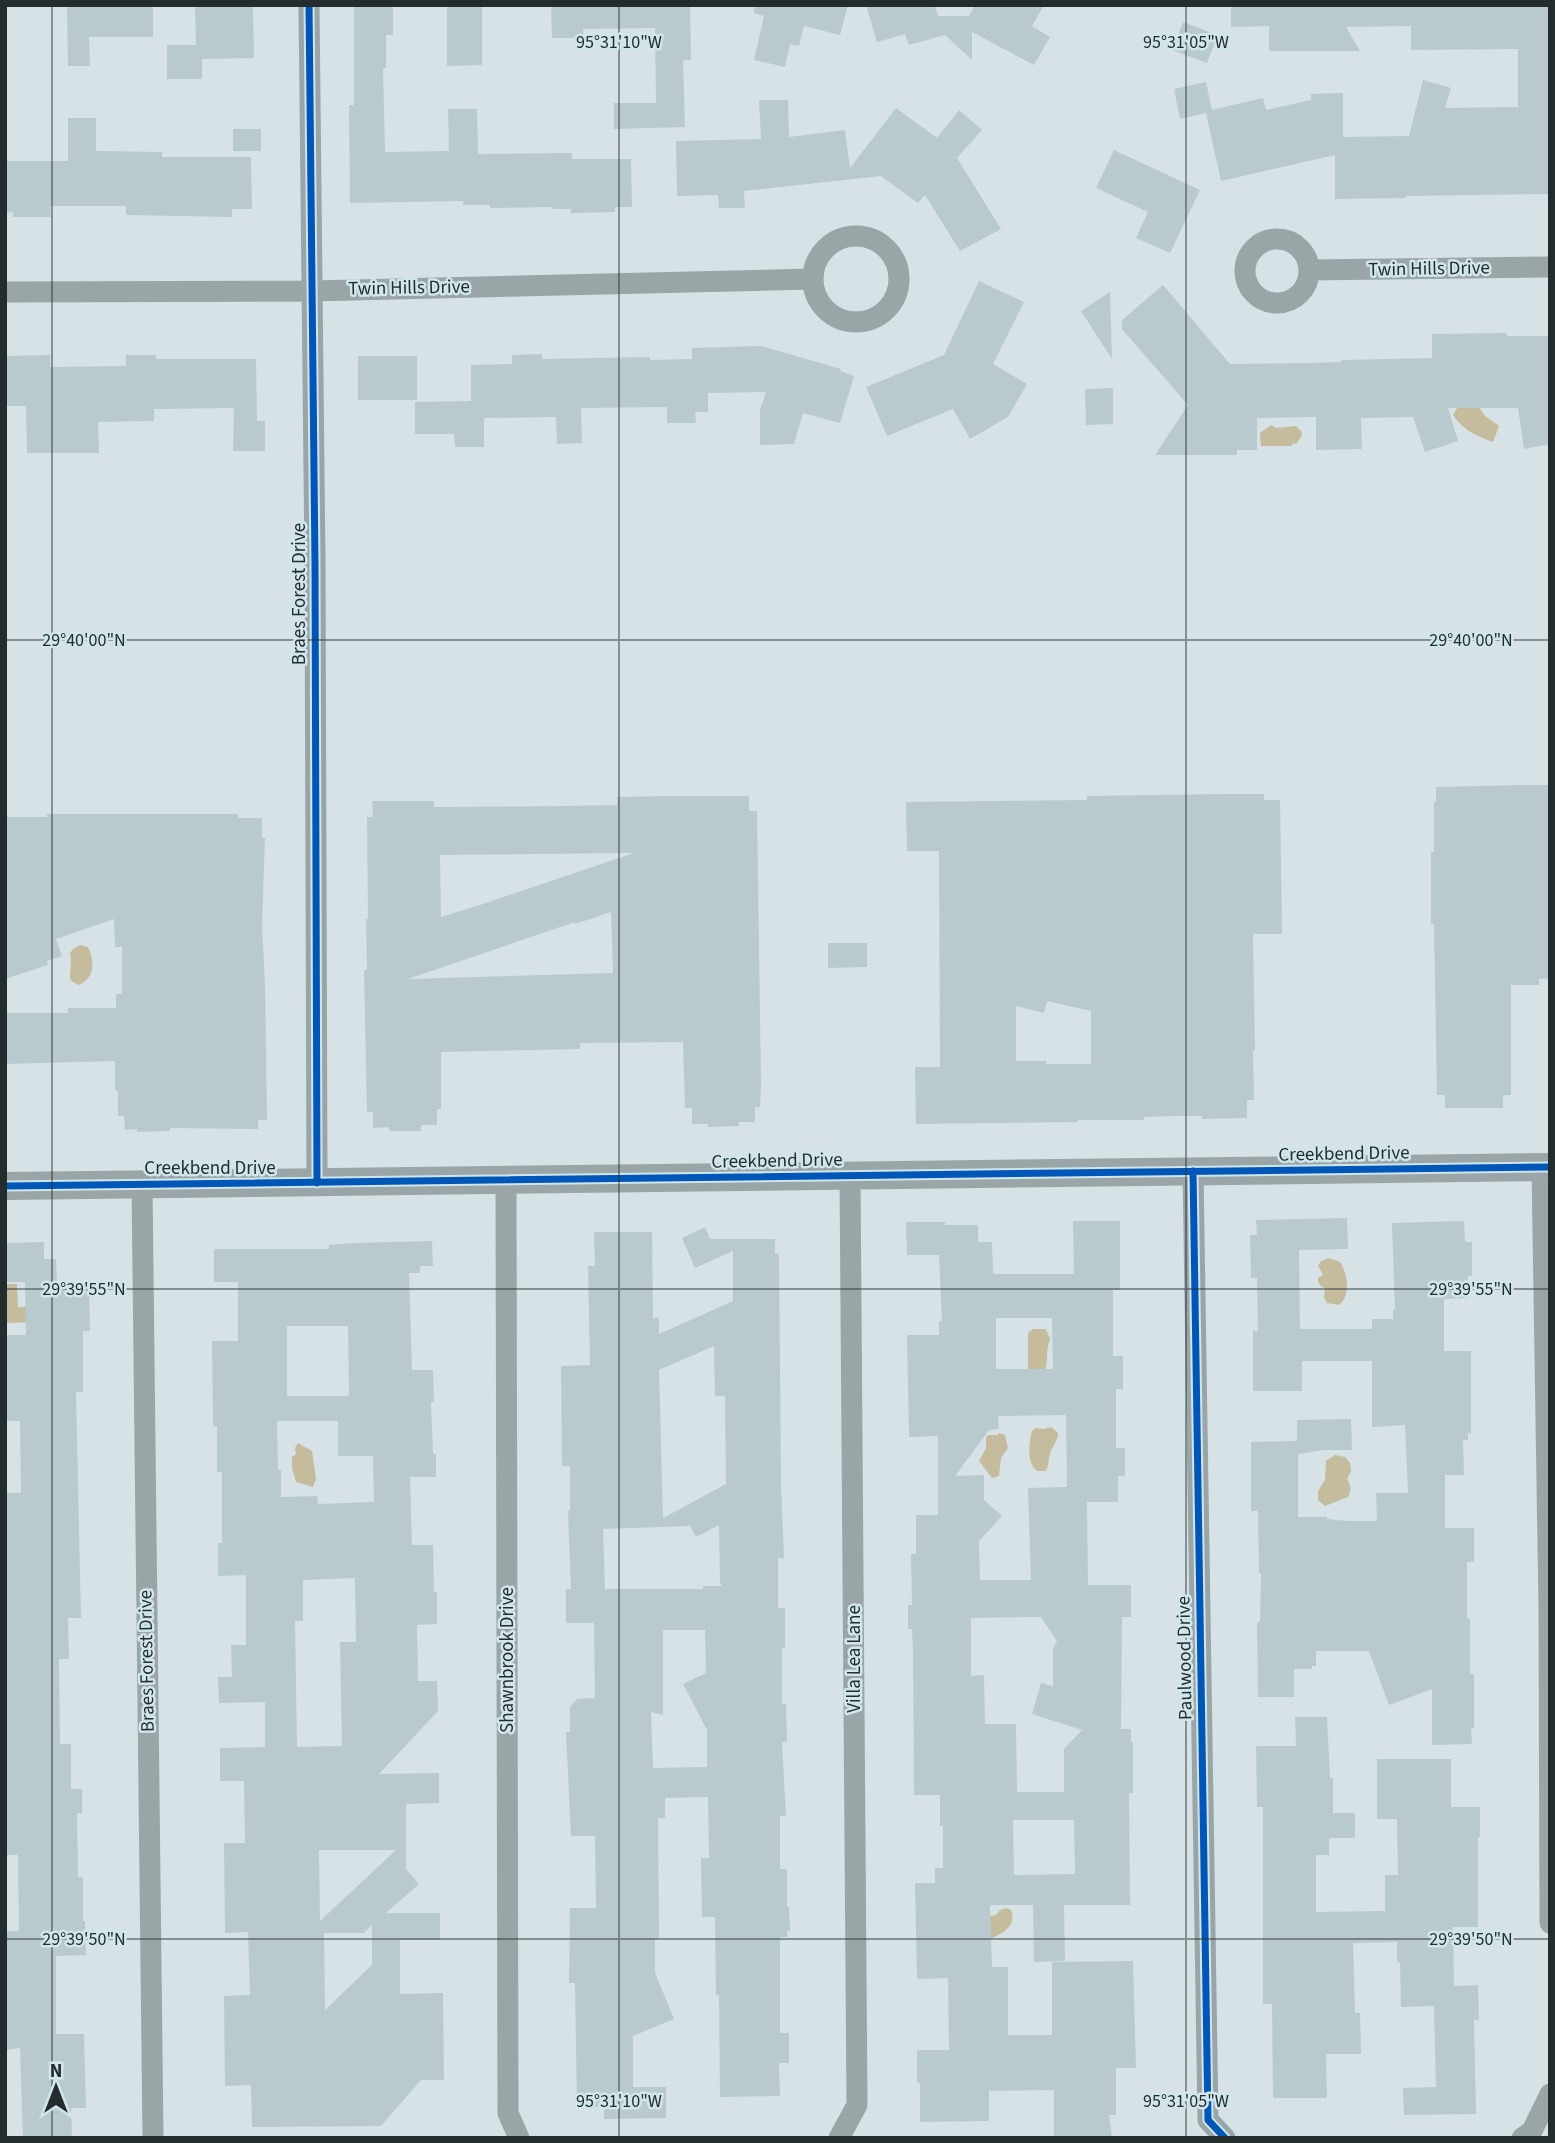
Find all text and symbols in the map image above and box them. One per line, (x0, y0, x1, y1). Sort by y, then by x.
text: 95°31'10"W (576, 30, 662, 55)
text: 95°31'05"W (1143, 30, 1229, 55)
street label: Twin Hills Drive (1368, 254, 1490, 284)
street label: Twin Hills Drive (348, 273, 470, 303)
street label: Braes Forest Drive (286, 523, 313, 665)
text: 29°40'00"N (42, 628, 126, 653)
text: 29°40'00"N (1429, 628, 1513, 653)
street label: Creekbend Drive (1278, 1139, 1410, 1169)
street label: Creekbend Drive (711, 1146, 843, 1176)
street label: Creekbend Drive (144, 1155, 276, 1182)
text: 29°39'55"N (42, 1277, 126, 1302)
text: 29°39'55"N (1429, 1277, 1513, 1302)
street label: Shawnbrook Drive (494, 1587, 521, 1733)
street label: Braes Forest Drive (132, 1590, 162, 1732)
street label: Paulwood Drive (1170, 1596, 1200, 1720)
street label: Villa Lea Lane (841, 1605, 868, 1713)
text: 29°39'50"N (42, 1927, 126, 1952)
text: 29°39'50"N (1429, 1927, 1513, 1952)
north arrow (21, 2052, 91, 2122)
text: N (50, 2058, 62, 2085)
text: 95°31'10"W (576, 2089, 662, 2114)
text: 95°31'05"W (1143, 2089, 1229, 2114)

